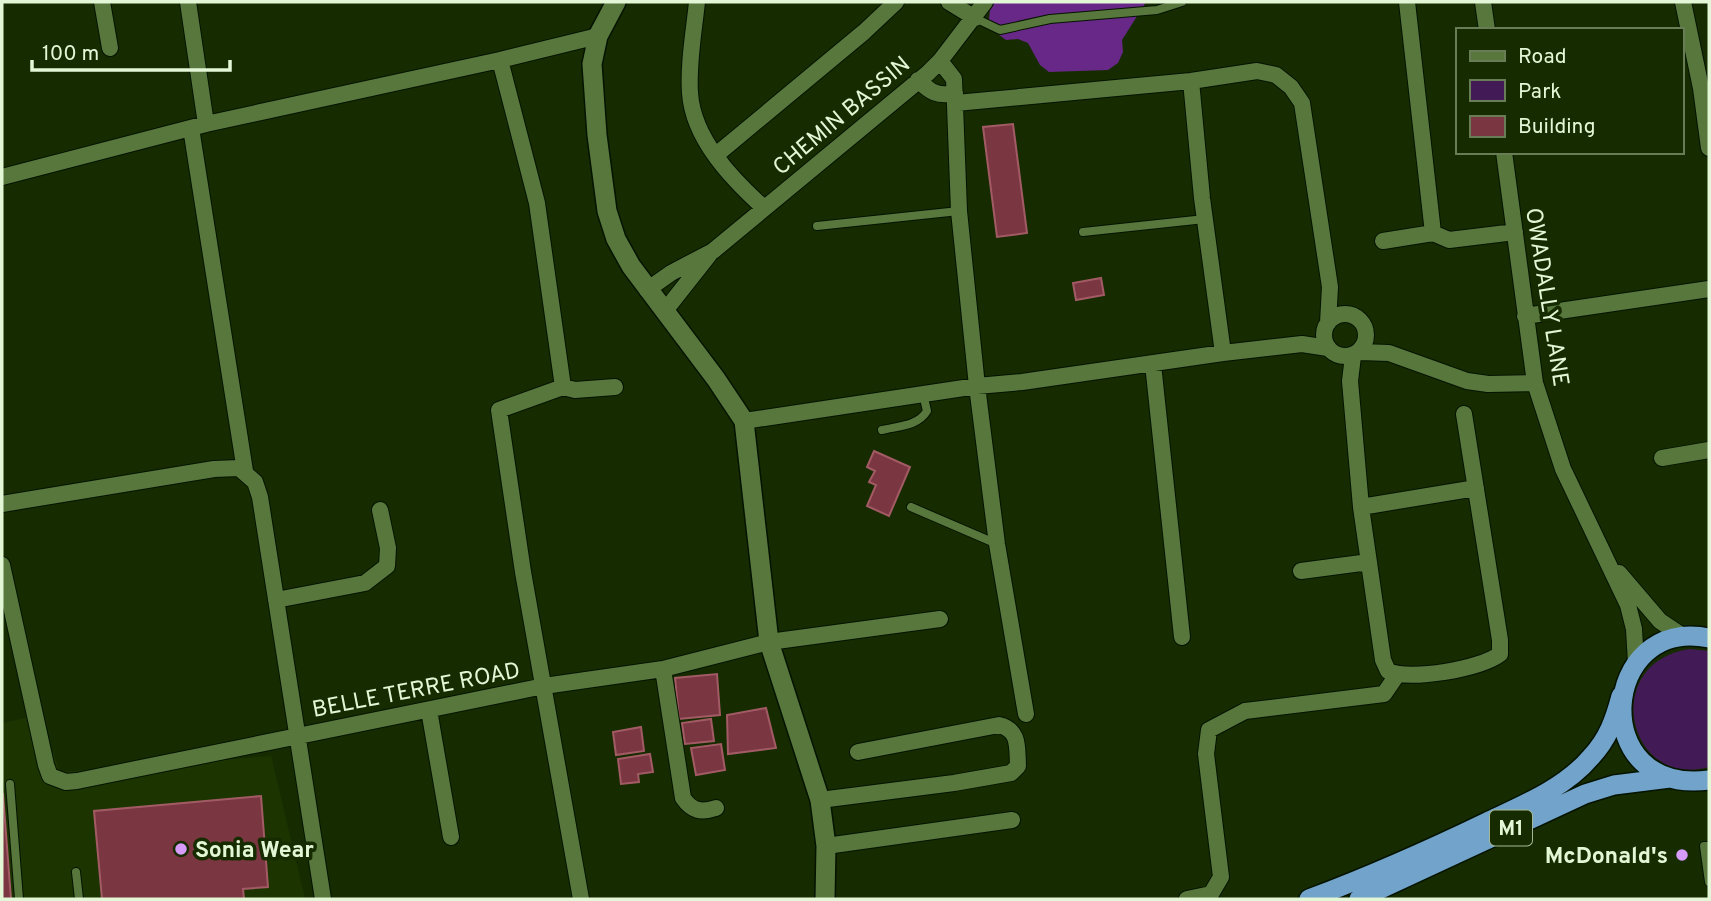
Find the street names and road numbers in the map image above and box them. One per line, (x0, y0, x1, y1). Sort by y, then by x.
street label: CHEMIN BASSIN (768, 51, 917, 183)
street label: OWADALLY LANE (1517, 206, 1574, 389)
street label: BELLE TERRE ROAD (310, 657, 523, 726)
road number: M1 (1490, 810, 1532, 846)

